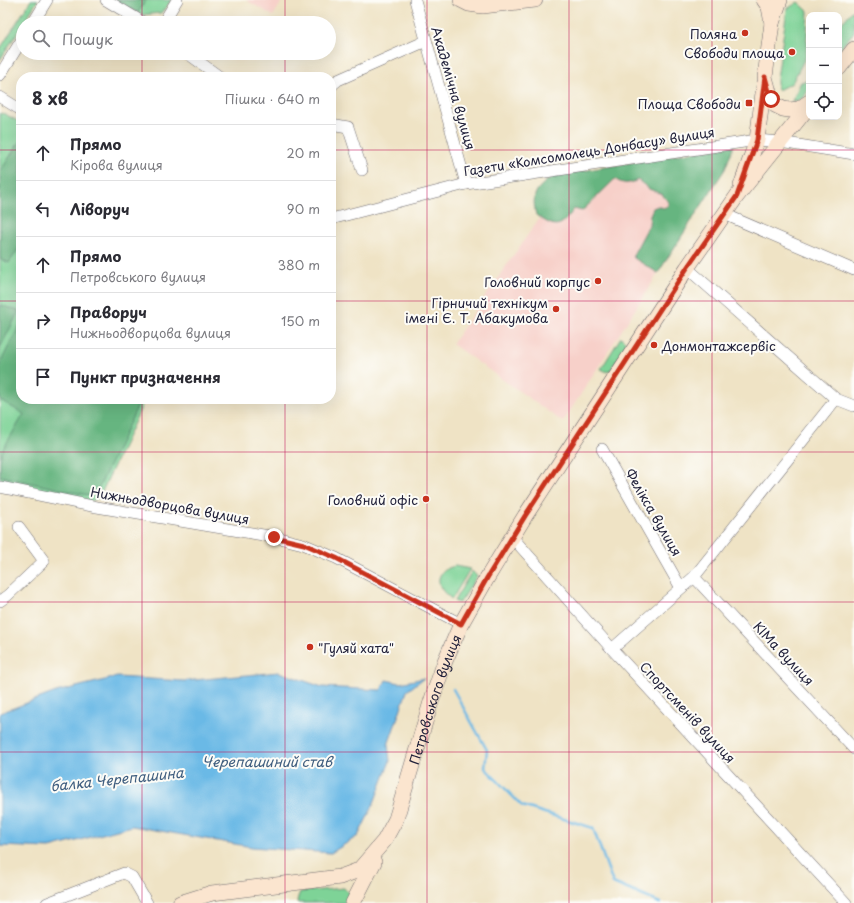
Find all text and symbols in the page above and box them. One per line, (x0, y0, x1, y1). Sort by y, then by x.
map controls (806, 12, 842, 120)
button: + (806, 12, 842, 48)
search box (16, 16, 336, 60)
street label: Академічна вулиця (427, 24, 481, 152)
place label: Поляна (690, 24, 738, 43)
icon: search (30, 27, 52, 49)
text: Пошук (62, 27, 113, 50)
marker: Поляна (740, 28, 750, 38)
place label: Свободи площа (684, 43, 785, 62)
marker: Свободи площа (787, 47, 797, 57)
button: − (806, 48, 842, 84)
button: locate (806, 84, 842, 120)
text: 8 хв (32, 85, 68, 111)
text: Пішки · 640 m (225, 89, 320, 108)
route start (762, 90, 780, 108)
place label: Площа Свободи (638, 94, 741, 113)
marker: Площа Свободи (744, 98, 754, 108)
street label: Газети «Комсомолець Донбасу» вулиця (462, 122, 716, 180)
text: Прямо (70, 132, 121, 155)
icon: ahead (32, 142, 54, 164)
text: 20 m (286, 143, 320, 162)
text: Кірова вулиця (70, 155, 163, 174)
text: Ліворуч (70, 197, 130, 220)
icon: left (32, 198, 54, 220)
text: 90 m (287, 199, 320, 218)
text: Прямо (70, 244, 121, 267)
icon: ahead (32, 254, 54, 276)
text: 380 m (277, 255, 320, 274)
text: Петровського вулиця (70, 267, 206, 286)
place label: Головний корпус (484, 272, 590, 291)
marker: Головний корпус (593, 276, 603, 286)
place label: Гірничий технікум імені Є. Т. Абакумова (405, 293, 549, 327)
text: Праворуч (70, 300, 147, 323)
marker: Гірничий технікум імені Є. Т. Абакумова (551, 304, 561, 314)
icon: right (32, 310, 54, 332)
text: 150 m (281, 311, 320, 330)
text: Нижньодворцова вулиця (70, 323, 231, 342)
place label: Донмонтажсервіс (661, 336, 776, 355)
marker: Донмонтажсервіс (649, 340, 659, 350)
text: Пункт призначення (70, 365, 221, 388)
icon: arrive (32, 366, 54, 388)
street label: Фелікса вулиця (621, 465, 687, 559)
street label: Нижньодворцова вулиця (89, 482, 251, 528)
place label: Головний офіс (328, 490, 418, 509)
marker: Головний офіс (421, 494, 431, 504)
route end (265, 528, 283, 546)
street label: КІМа вулиця (749, 617, 819, 689)
street label: Петровського вулиця (403, 631, 465, 766)
place label: "Гуляй хата" (318, 638, 394, 657)
marker: "Гуляй хата" (305, 642, 315, 652)
street label: Спортсменів вулиця (636, 657, 740, 767)
water label: Черепашиний став (202, 751, 334, 772)
water label: балка Черепашина (49, 761, 186, 796)

